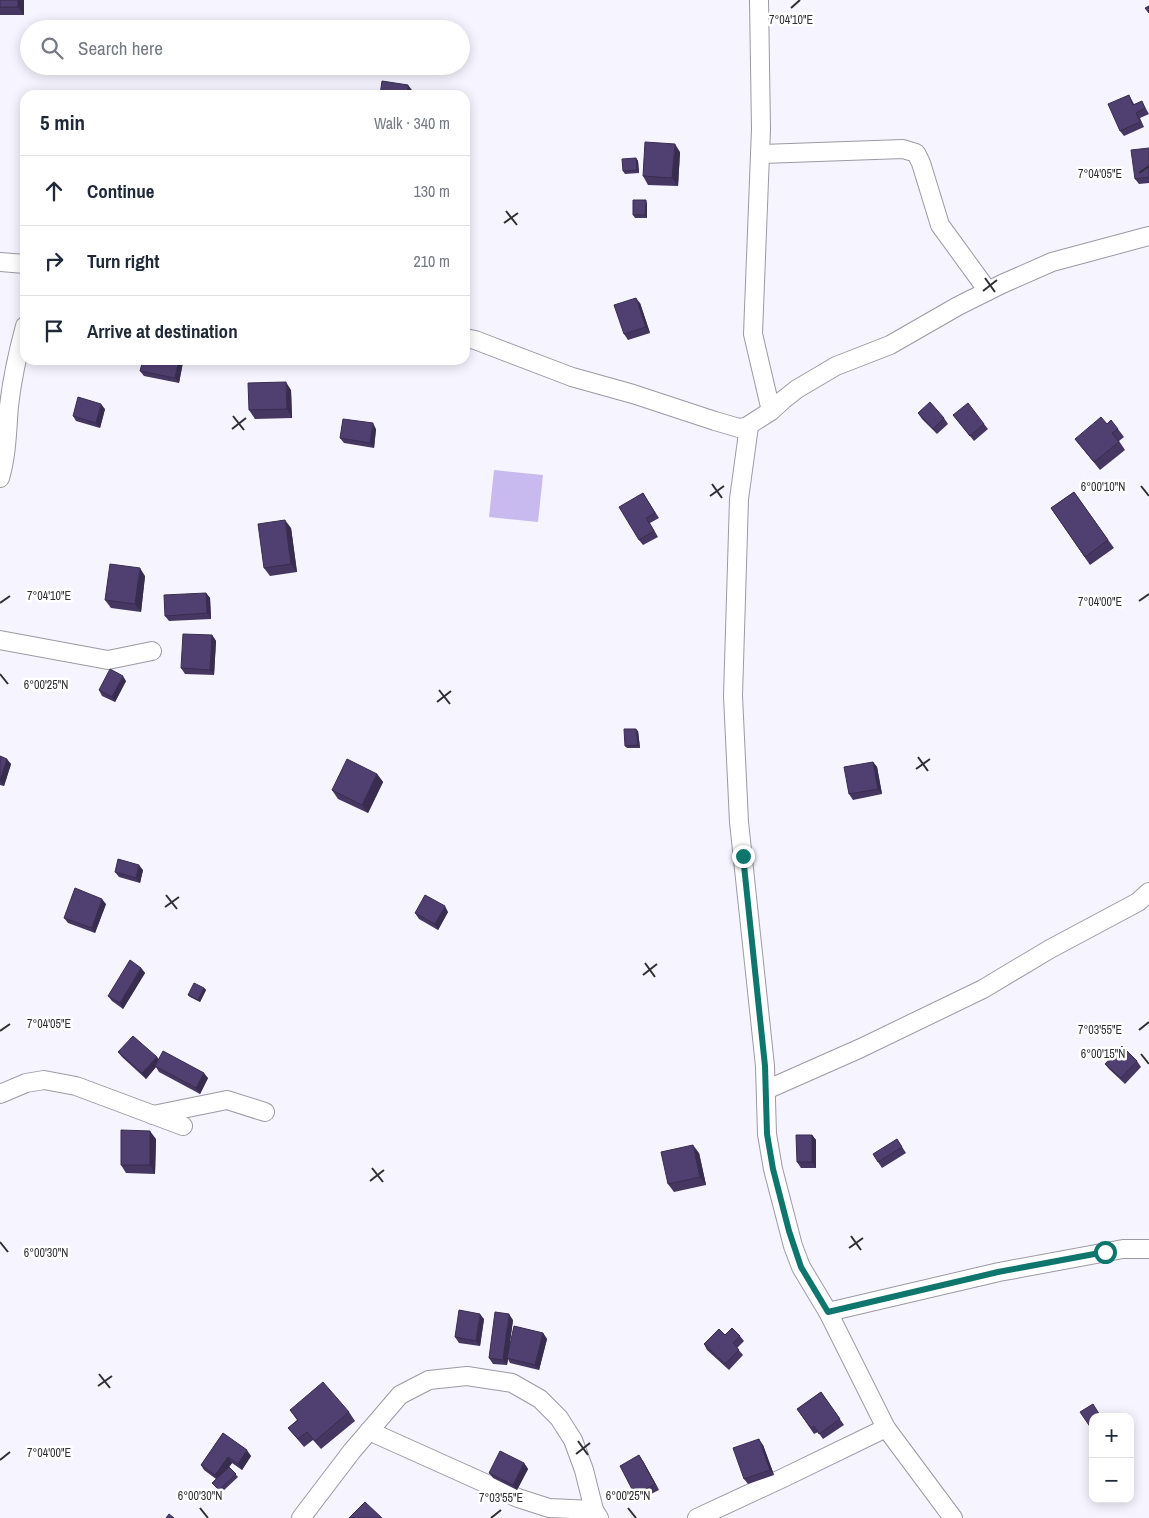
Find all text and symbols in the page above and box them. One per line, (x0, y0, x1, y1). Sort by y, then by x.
text: 7°04'10"E (769, 12, 813, 28)
search box (20, 20, 470, 75)
icon: search (38, 34, 66, 62)
text: Search here (78, 35, 163, 61)
text: 5 min (40, 108, 85, 137)
text: Walk · 340 m (374, 112, 450, 134)
text: 7°04'05"E (1078, 166, 1122, 182)
icon: ahead (40, 177, 68, 205)
text: Continue (87, 178, 155, 204)
text: 130 m (414, 180, 450, 202)
icon: right (40, 247, 68, 275)
text: Turn right (87, 248, 159, 274)
text: 210 m (414, 250, 450, 272)
icon: arrive (40, 317, 68, 345)
text: Arrive at destination (87, 318, 238, 344)
text: 6°00'10"N (1081, 479, 1125, 495)
text: 7°04'10"E (27, 588, 71, 604)
text: 7°04'00"E (1078, 594, 1122, 610)
text: 6°00'25"N (24, 677, 68, 693)
route end (732, 845, 755, 868)
text: 7°04'05"E (27, 1016, 71, 1032)
text: 7°03'55"E (1078, 1022, 1122, 1038)
text: 6°00'15"N (1081, 1046, 1125, 1062)
route start (1094, 1241, 1117, 1264)
text: 6°00'30"N (24, 1245, 68, 1261)
map controls (1089, 1413, 1134, 1503)
button: + (1089, 1413, 1134, 1458)
text: 7°04'00"E (27, 1445, 71, 1461)
button: − (1089, 1458, 1134, 1503)
text: 6°00'30"N (178, 1488, 222, 1504)
text: 6°00'25"N (606, 1488, 650, 1504)
text: 7°03'55"E (479, 1490, 523, 1506)

